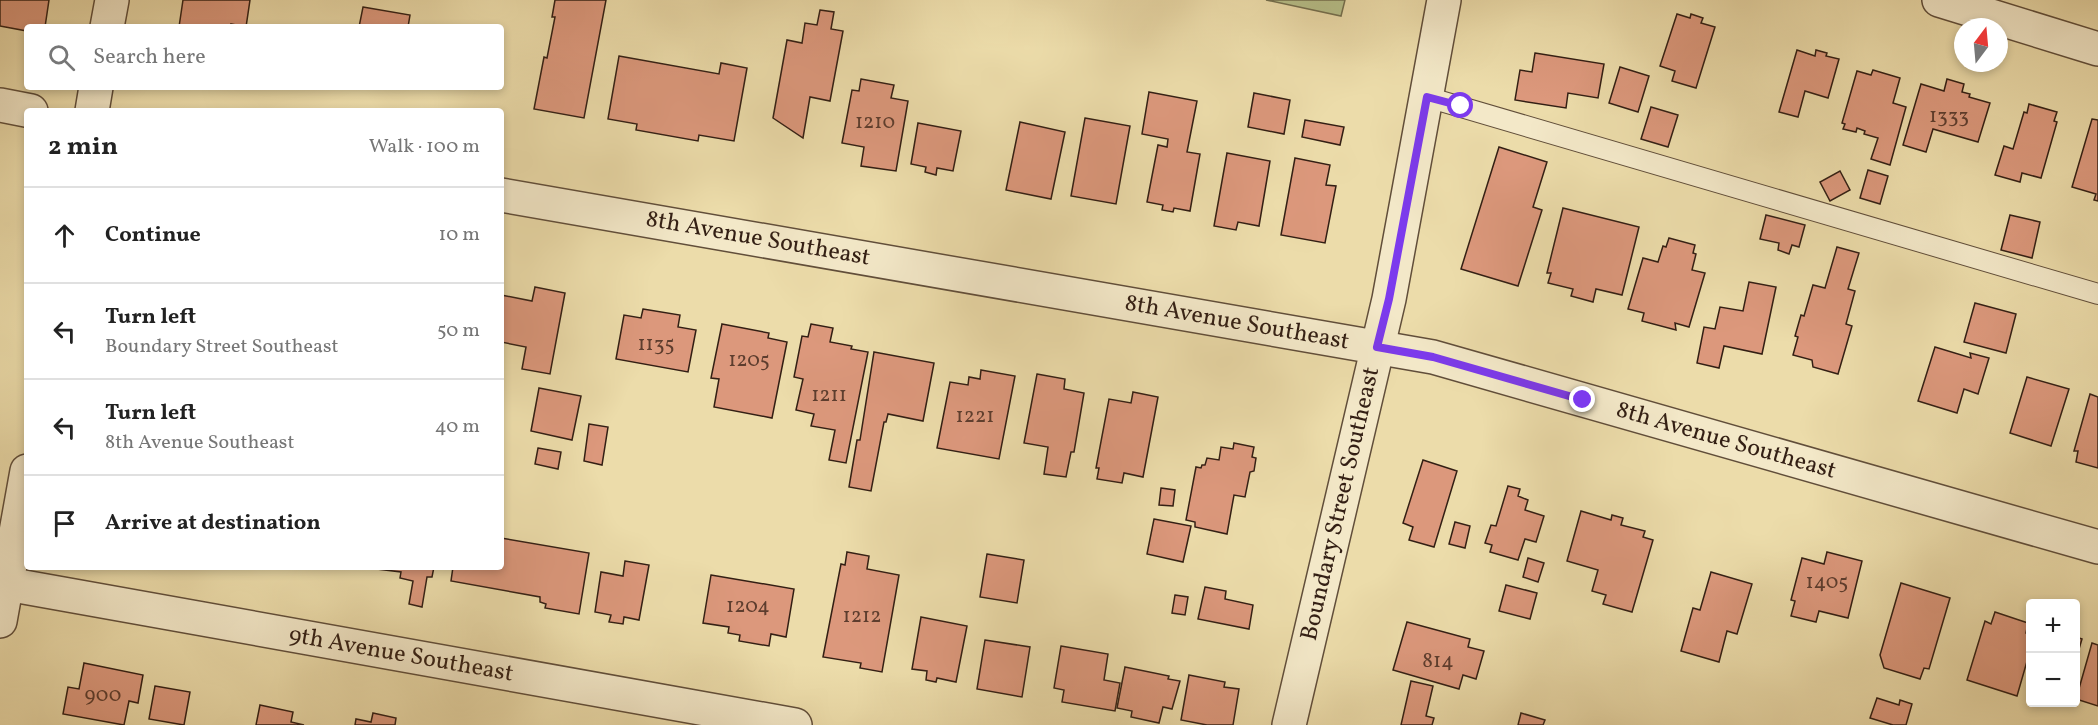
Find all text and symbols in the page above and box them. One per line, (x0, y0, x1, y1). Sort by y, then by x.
north arrow (1954, 18, 2008, 72)
search box (24, 24, 504, 90)
icon: search (45, 41, 78, 74)
text: Search here (93, 42, 206, 73)
route start (1447, 92, 1473, 118)
house number: 1333 (1929, 102, 1969, 131)
house number: 1210 (855, 108, 895, 137)
text: 2 min (48, 129, 118, 165)
text: Walk · 100 m (369, 133, 480, 161)
street label: 8th Avenue Southeast (643, 203, 873, 275)
icon: ahead (48, 219, 81, 252)
text: Continue (105, 220, 201, 251)
text: 10 m (439, 221, 480, 249)
street label: 8th Avenue Southeast (1122, 287, 1352, 359)
text: Turn left (105, 302, 196, 333)
icon: left (48, 315, 81, 348)
text: 50 m (437, 317, 480, 345)
house number: 1135 (637, 330, 675, 359)
text: Boundary Street Southeast (105, 333, 339, 361)
house number: 1205 (728, 346, 770, 375)
street label: Boundary Street Southeast (1293, 364, 1389, 644)
house number: 1211 (811, 381, 847, 410)
route end (1569, 386, 1595, 412)
street label: 8th Avenue Southeast (1612, 393, 1840, 489)
text: Turn left (105, 398, 196, 429)
house number: 1221 (956, 402, 994, 431)
icon: left (48, 411, 81, 444)
text: 40 m (435, 413, 480, 441)
text: 8th Avenue Southeast (105, 429, 294, 457)
icon: arrive (48, 507, 81, 540)
text: Arrive at destination (105, 508, 321, 539)
house number: 1405 (1806, 568, 1848, 597)
house number: 1204 (726, 592, 770, 621)
map controls (2026, 599, 2080, 707)
button: + (2026, 599, 2080, 653)
house number: 1212 (843, 602, 881, 631)
street label: 9th Avenue Southeast (286, 618, 516, 692)
house number: 814 (1422, 647, 1454, 676)
button: − (2026, 653, 2080, 707)
house number: 900 (85, 681, 121, 710)

